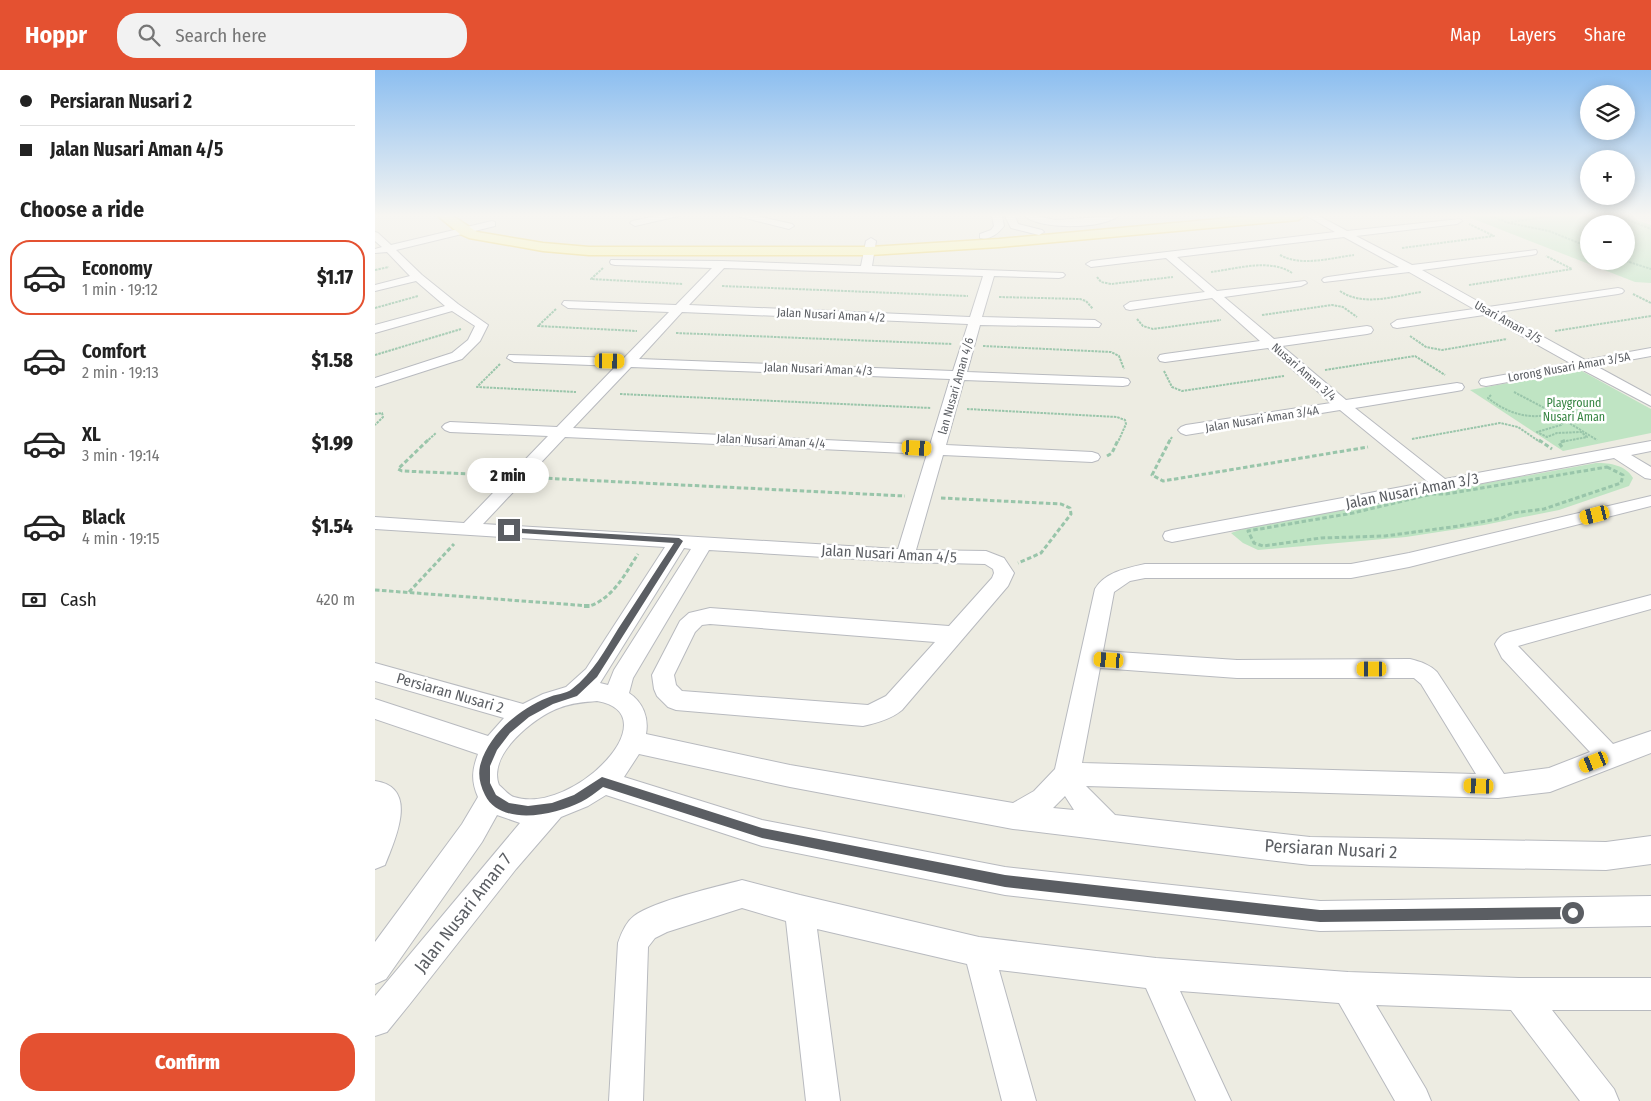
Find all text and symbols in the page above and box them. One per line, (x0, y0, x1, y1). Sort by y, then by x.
search box (117, 13, 467, 58)
text: Hoppr (25, 21, 87, 49)
icon: search (135, 21, 163, 49)
text: Search here (175, 24, 267, 47)
text: Map (1450, 24, 1481, 46)
text: Layers (1509, 24, 1556, 46)
text: Share (1584, 24, 1626, 46)
map controls (1580, 85, 1635, 270)
button: layers (1580, 85, 1635, 140)
text: Persiaran Nusari 2 (50, 90, 192, 113)
text: Jalan Nusari Aman 4/5 (50, 138, 223, 161)
button: + (1580, 150, 1635, 205)
text: Choose a ride (20, 196, 144, 223)
button: − (1580, 215, 1635, 270)
icon: car (22, 255, 67, 300)
text: Economy (82, 257, 152, 280)
text: $1.17 (317, 266, 353, 289)
text: 1 min · 19:12 (82, 280, 158, 299)
street label: Usari Aman 3/5 (1472, 298, 1544, 346)
street label: Jalan Nusari Aman 4/2 (777, 305, 885, 325)
street label: lan Nusari Aman 4/6 (935, 336, 977, 436)
icon: car (22, 338, 67, 383)
text: Comfort (82, 340, 146, 363)
street label: Nusari Aman 3/4 (1269, 340, 1339, 404)
text: $1.58 (312, 349, 353, 372)
street label: Lorong Nusari Aman 3/5A (1507, 349, 1632, 385)
car (594, 353, 625, 369)
street label: Jalan Nusari Aman 4/3 (764, 360, 872, 378)
text: 2 min · 19:13 (82, 363, 159, 382)
park label: Playground Nusari Aman (1543, 396, 1605, 424)
street label: Jalan Nusari Aman 3/4A (1204, 403, 1320, 435)
icon: car (22, 421, 67, 466)
text: XL (82, 423, 101, 446)
street label: Jalan Nusari Aman 4/4 (716, 431, 826, 451)
text: $1.99 (312, 432, 353, 455)
car (901, 440, 932, 456)
text: 3 min · 19:14 (82, 446, 159, 465)
callout: 2 min (468, 458, 550, 492)
text: 2 min (490, 466, 526, 485)
street label: Jalan Nusari Aman 3/3 (1344, 469, 1480, 513)
icon: car (22, 504, 67, 549)
car (1578, 504, 1611, 526)
text: Black (82, 506, 125, 529)
text: $1.54 (312, 515, 353, 538)
route end (498, 519, 520, 541)
text: 4 min · 19:15 (82, 529, 160, 548)
street label: Jalan Nusari Aman 4/5 (821, 541, 957, 567)
icon: cash (20, 586, 48, 614)
text: Cash (60, 588, 97, 611)
text: 420 m (316, 590, 355, 609)
car (1093, 651, 1124, 669)
car (1357, 662, 1387, 677)
street label: Persiaran Nusari 2 (394, 669, 506, 717)
car (1577, 749, 1610, 775)
car (1463, 778, 1494, 794)
street label: Persiaran Nusari 2 (1264, 835, 1398, 863)
street label: Jalan Nusari Aman 7 (409, 849, 517, 977)
route start (1562, 902, 1584, 924)
button: Confirm (20, 1033, 355, 1091)

